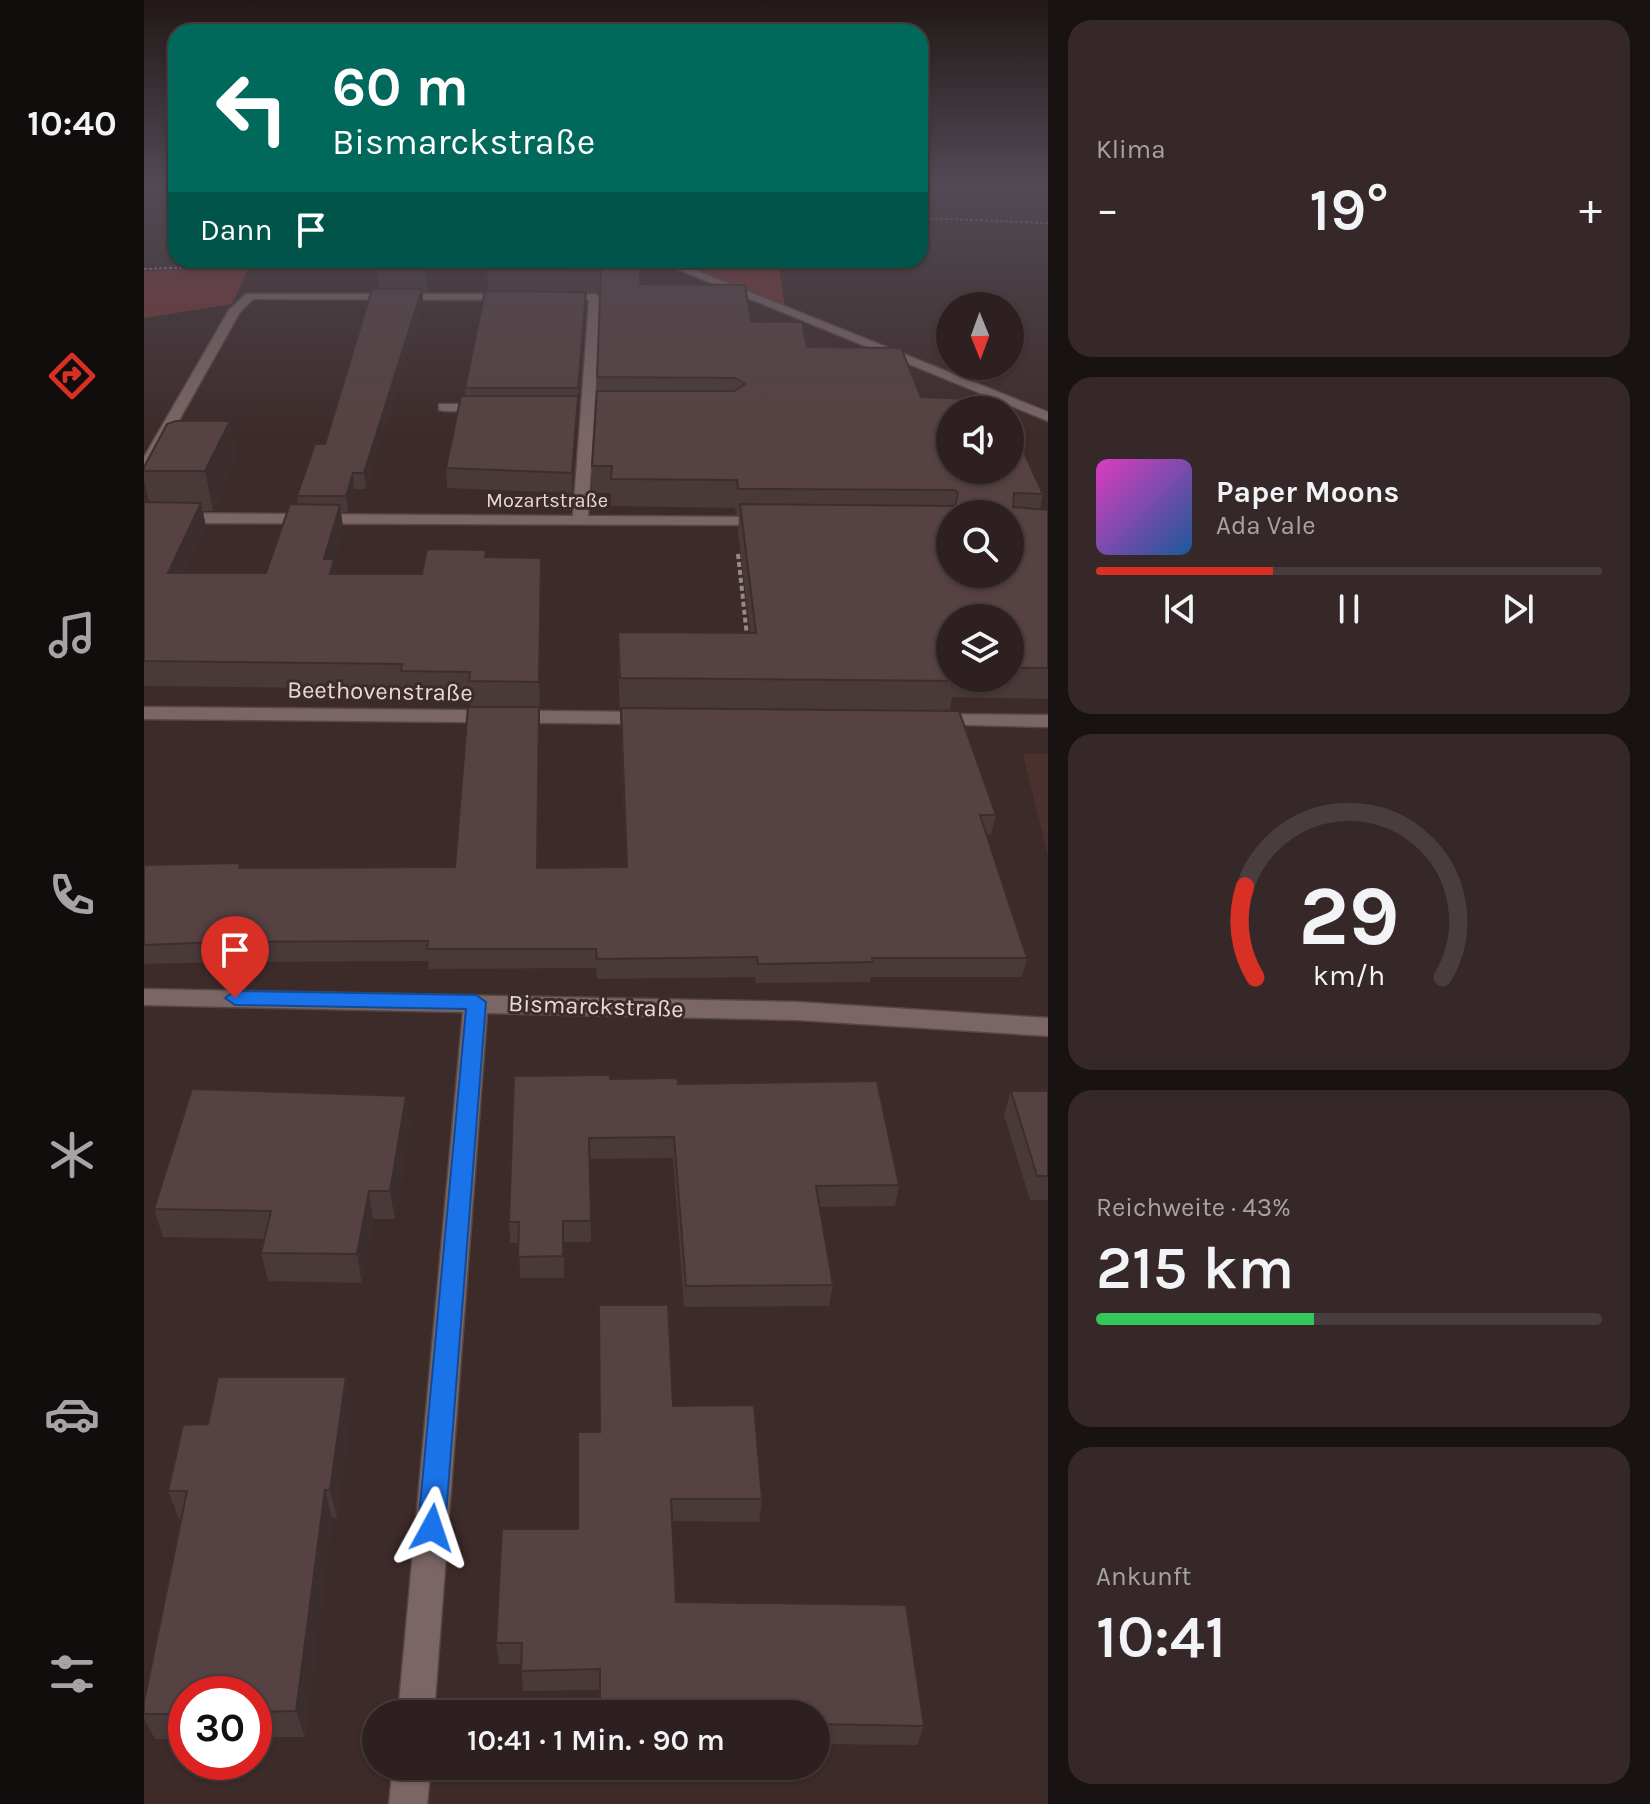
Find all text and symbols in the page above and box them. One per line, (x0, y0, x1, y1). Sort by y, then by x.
text: 60 m (332, 54, 469, 119)
icon: left (200, 56, 304, 160)
text: 10:40 (27, 102, 117, 144)
text: Bismarckstraße (332, 121, 595, 163)
text: Klima (1096, 134, 1165, 165)
text: 19° (1309, 175, 1389, 245)
text: − (1096, 184, 1119, 235)
text: + (1579, 184, 1602, 235)
icon: arrive (289, 208, 333, 252)
text: Dann (200, 212, 273, 248)
north arrow (936, 292, 1024, 380)
map controls (936, 292, 1024, 692)
icon: directions (44, 348, 100, 404)
button: sound (936, 396, 1024, 484)
text: Paper Moons (1216, 474, 1399, 510)
street label: Mozartstraße (486, 489, 608, 512)
button: search (936, 500, 1024, 588)
text: Ada Vale (1216, 510, 1316, 541)
icon: previous (1158, 587, 1202, 631)
icon: pause (1327, 587, 1371, 631)
icon: next (1496, 587, 1540, 631)
button: layers (936, 604, 1024, 692)
icon: music (44, 607, 100, 663)
street label: Beethovenstraße (287, 675, 473, 707)
icon: phone (44, 867, 100, 923)
text: 29 (1298, 868, 1400, 965)
pin (201, 916, 269, 998)
icon: arrive (213, 928, 257, 972)
text: km/h (1313, 959, 1385, 992)
street label: Bismarckstraße (508, 989, 684, 1023)
icon: climate (44, 1127, 100, 1183)
text: Reichweite · 43% (1096, 1192, 1291, 1223)
text: 215 km (1096, 1233, 1294, 1303)
icon: car (44, 1386, 100, 1442)
position arrow (390, 1486, 474, 1570)
text: Ankunft (1096, 1561, 1191, 1592)
text: 10:41 (1096, 1602, 1226, 1672)
icon: filters (44, 1646, 100, 1702)
speed limit sign: 30 (168, 1676, 272, 1780)
text: 10:41 · 1 Min. · 90 m (467, 1722, 725, 1758)

